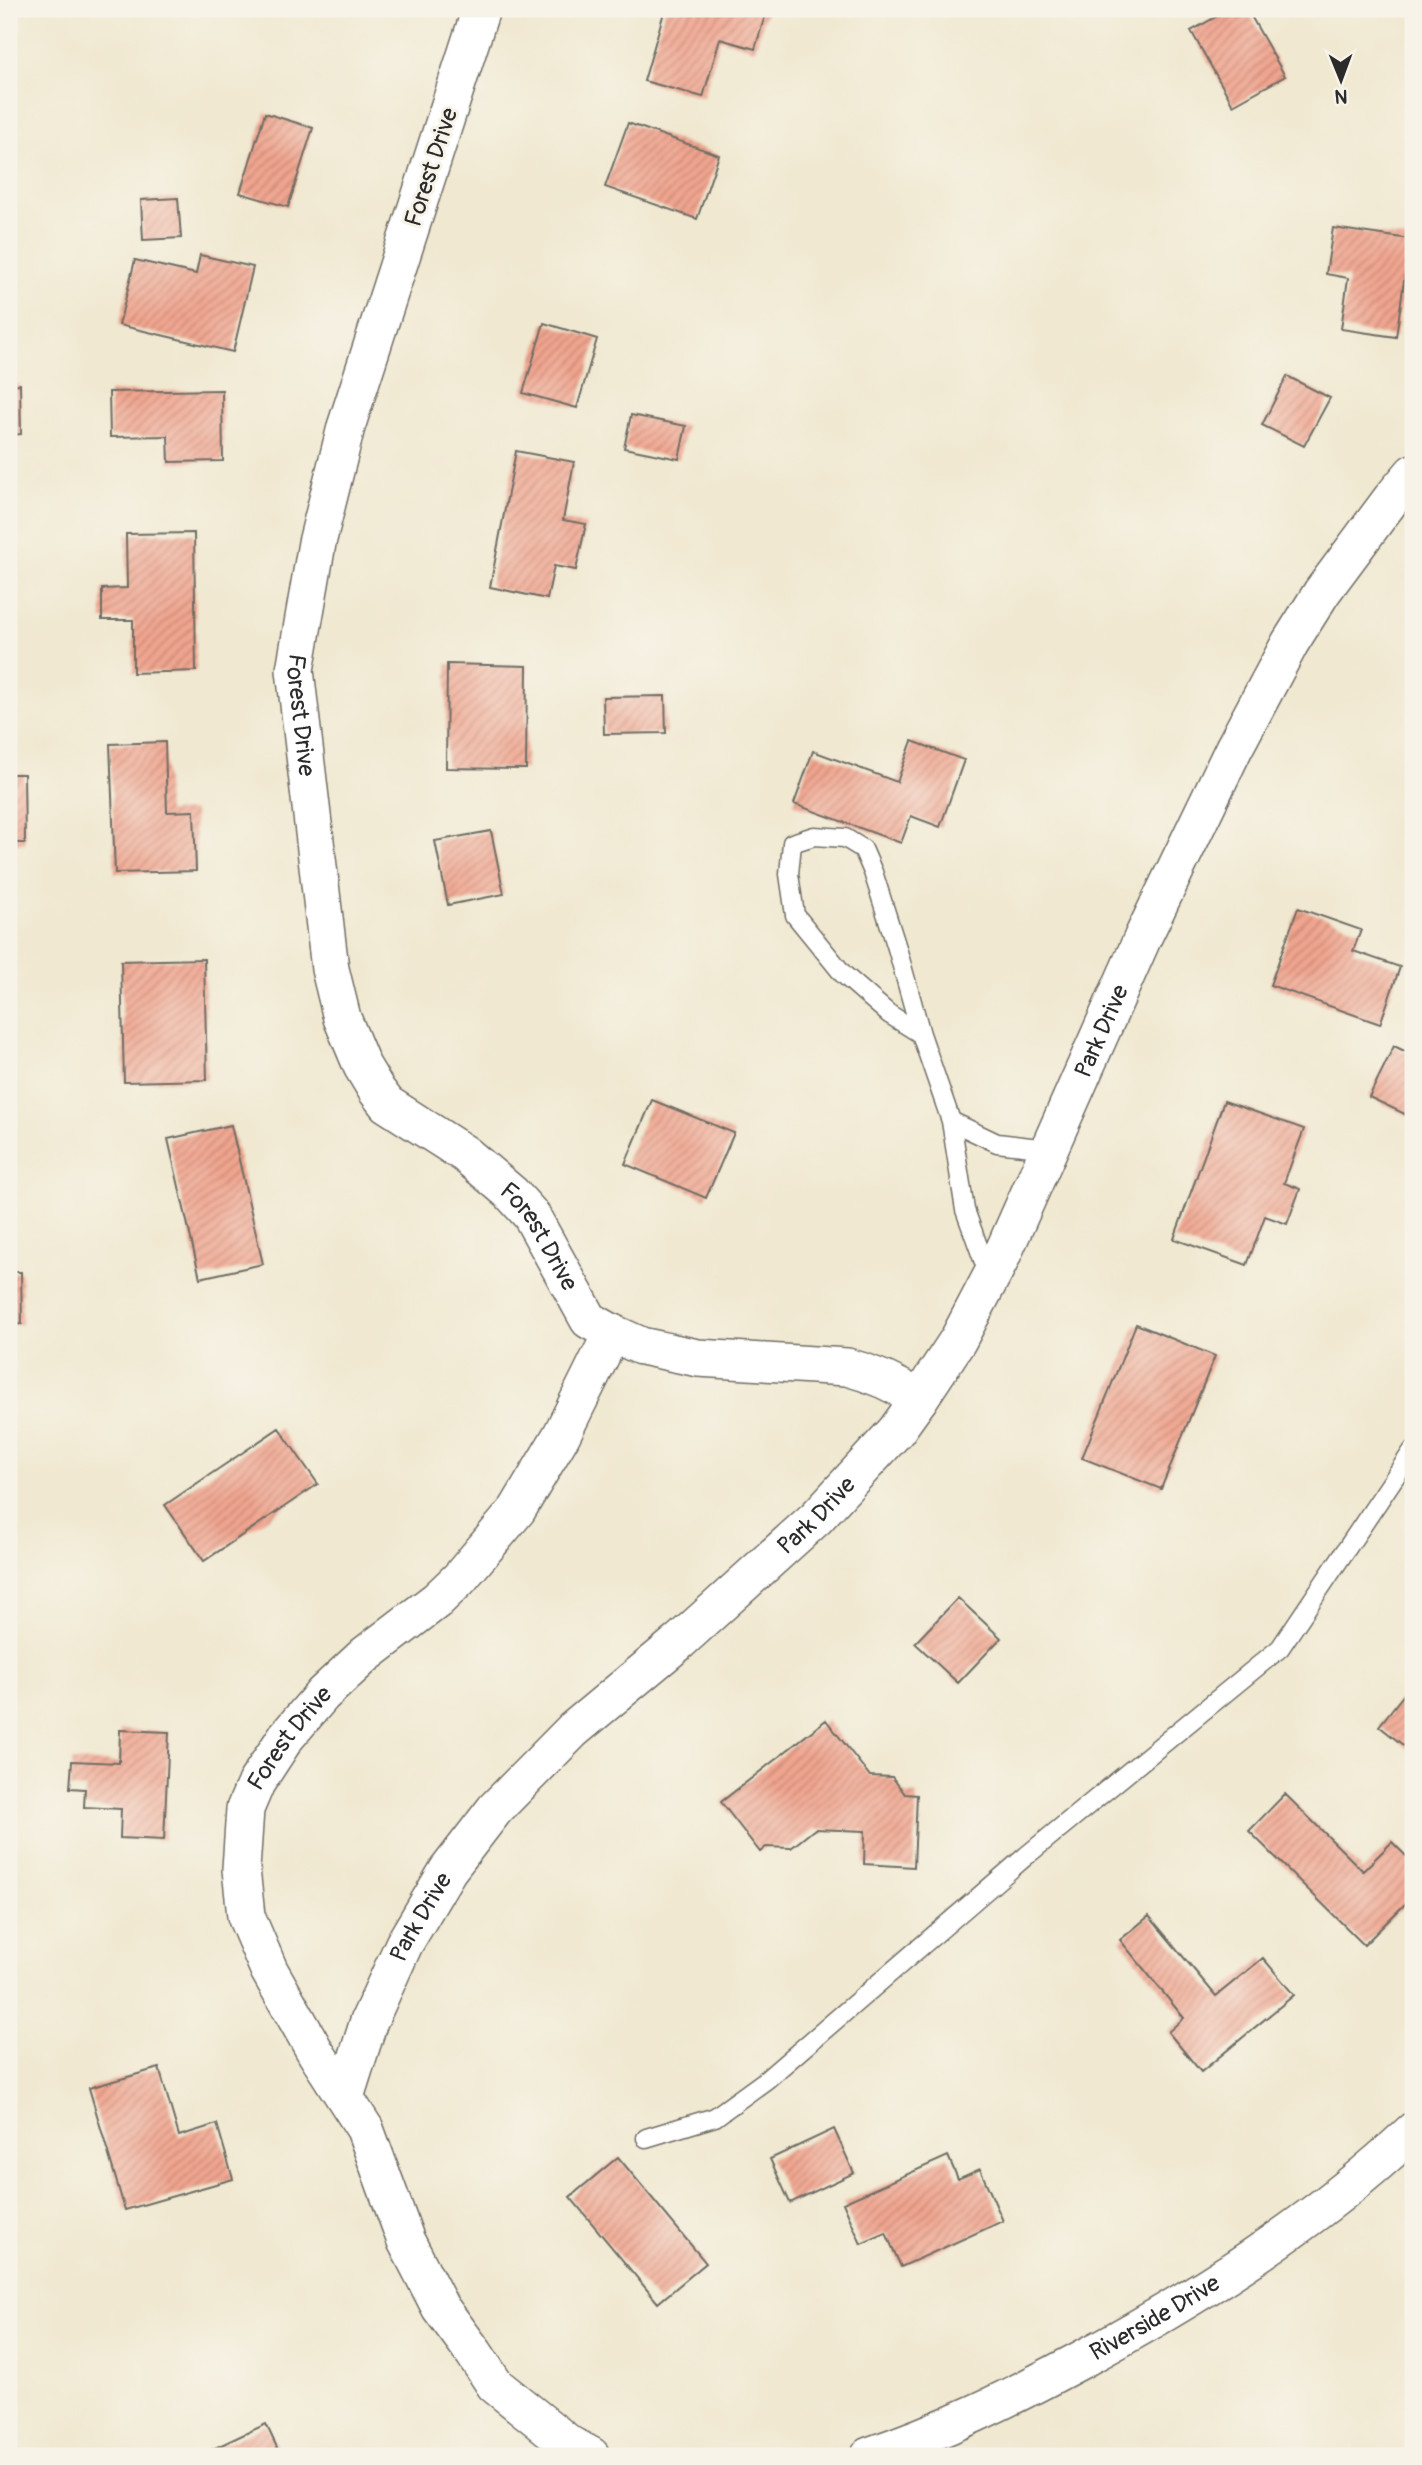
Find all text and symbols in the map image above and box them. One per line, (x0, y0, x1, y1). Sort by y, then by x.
north arrow (1306, 46, 1376, 116)
text: N (1335, 84, 1348, 108)
street label: Forest Drive (399, 104, 464, 230)
street label: Forest Drive (280, 651, 321, 778)
street label: Park Drive (1069, 980, 1135, 1082)
street label: Forest Drive (494, 1176, 584, 1296)
street label: Park Drive (772, 1471, 862, 1561)
street label: Forest Drive (241, 1680, 338, 1796)
street label: Park Drive (384, 1867, 458, 1966)
street label: Riverside Drive (1085, 2269, 1225, 2367)

